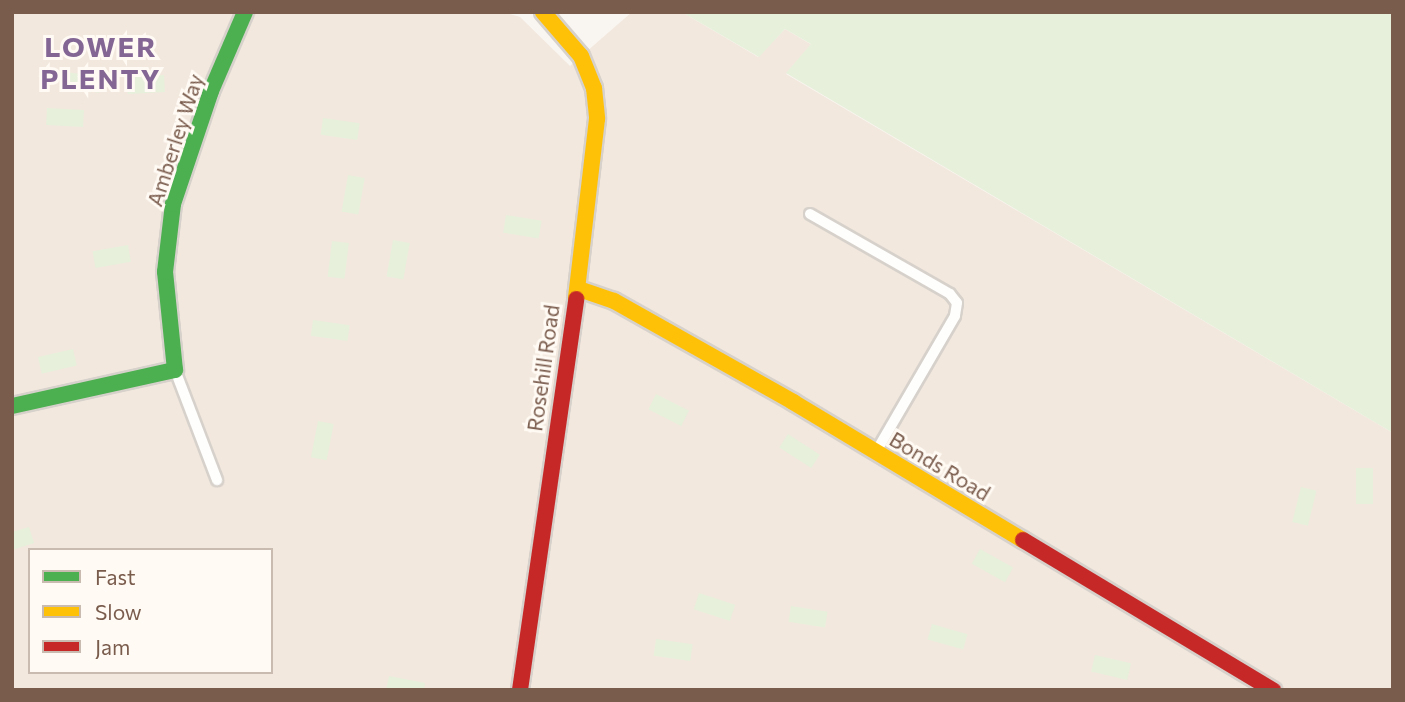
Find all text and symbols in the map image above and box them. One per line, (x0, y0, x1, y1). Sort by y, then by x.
district label: LOWER PLENTY (41, 29, 161, 95)
street label: Amberley Way (142, 71, 208, 209)
street label: Rosehill Road (522, 303, 564, 433)
street label: Bonds Road (885, 426, 995, 506)
legend (28, 548, 273, 674)
text: Fast (95, 564, 136, 589)
text: Slow (95, 599, 142, 624)
text: Jam (95, 634, 130, 659)

